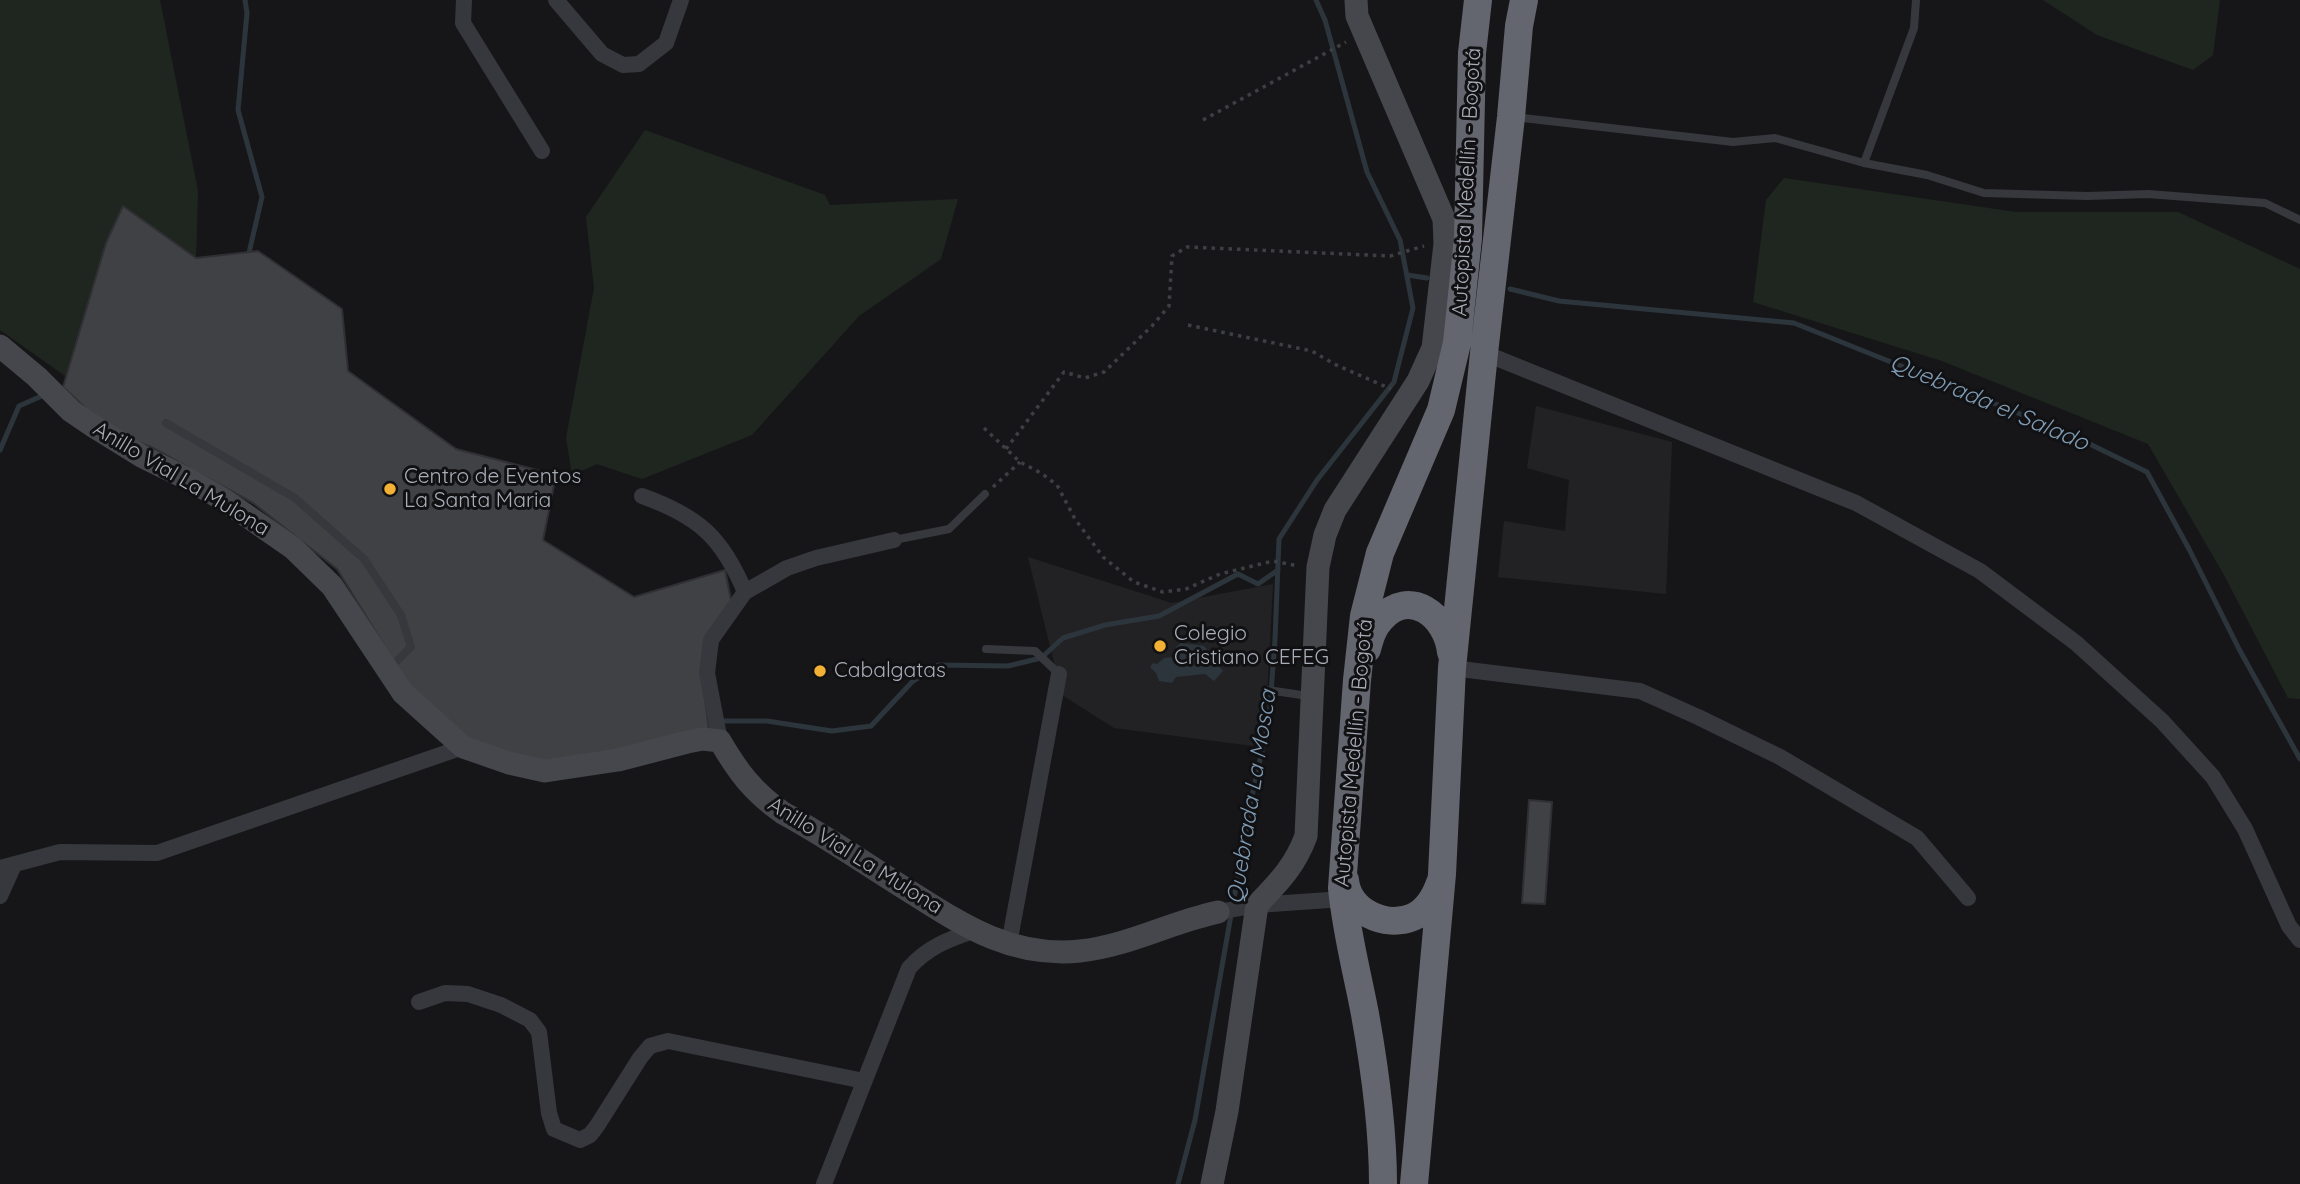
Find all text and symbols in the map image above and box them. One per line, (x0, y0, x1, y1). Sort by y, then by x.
street label: Autopista Medellín - Bogotá (1447, 47, 1487, 317)
water label: Quebrada el Salado (1886, 349, 2092, 457)
street label: Anillo Vial La Mulona (88, 416, 274, 542)
place label: Centro de Eventos La Santa Maria (404, 464, 581, 514)
marker: Centro de Eventos La Santa Maria (382, 481, 398, 497)
street label: Autopista Medellín - Bogotá (1330, 618, 1378, 888)
place label: Colegio Cristiano CEFEG (1174, 621, 1329, 671)
marker: Colegio Cristiano CEFEG (1152, 638, 1168, 654)
place label: Cabalgatas (834, 658, 946, 684)
marker: Cabalgatas (812, 663, 828, 679)
water label: Quebrada La Mosca (1221, 688, 1283, 906)
street label: Anillo Vial La Mulona (763, 792, 947, 920)

